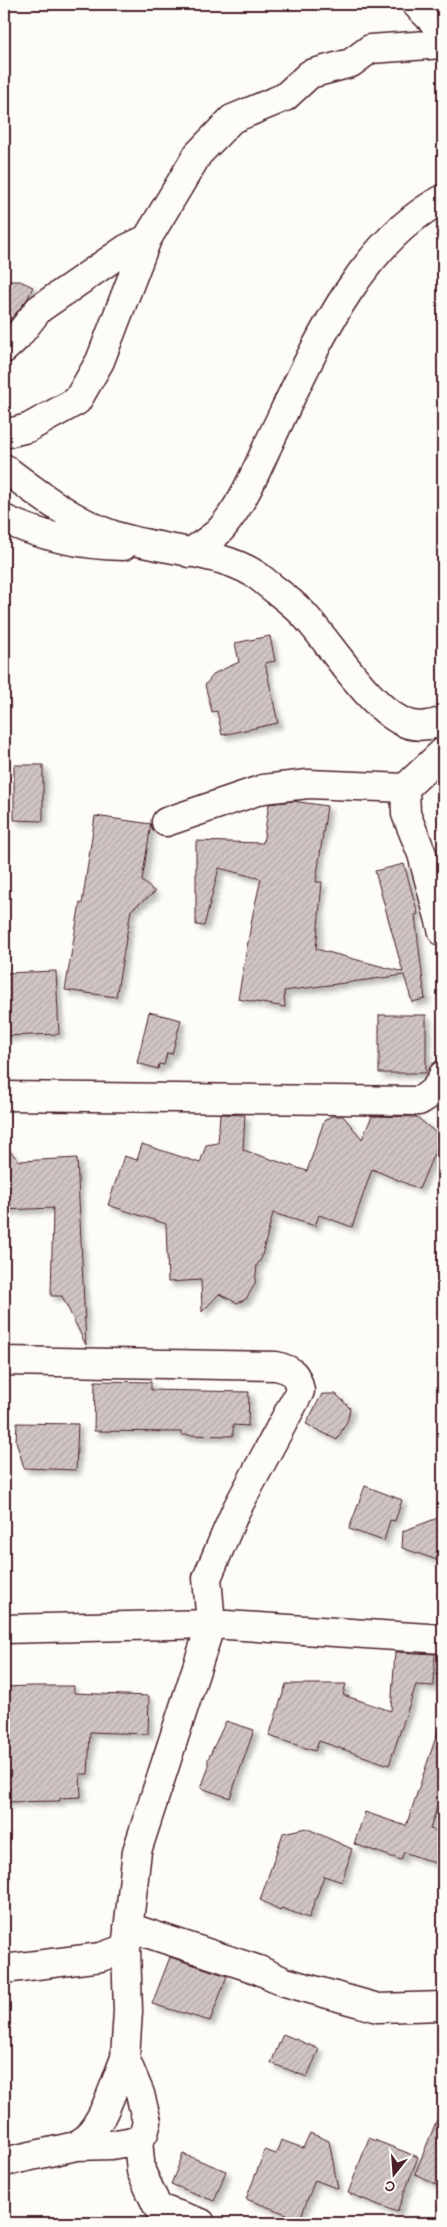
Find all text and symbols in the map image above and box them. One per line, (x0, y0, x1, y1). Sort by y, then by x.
north arrow (370, 2150, 420, 2200)
text: С (383, 2176, 397, 2196)

